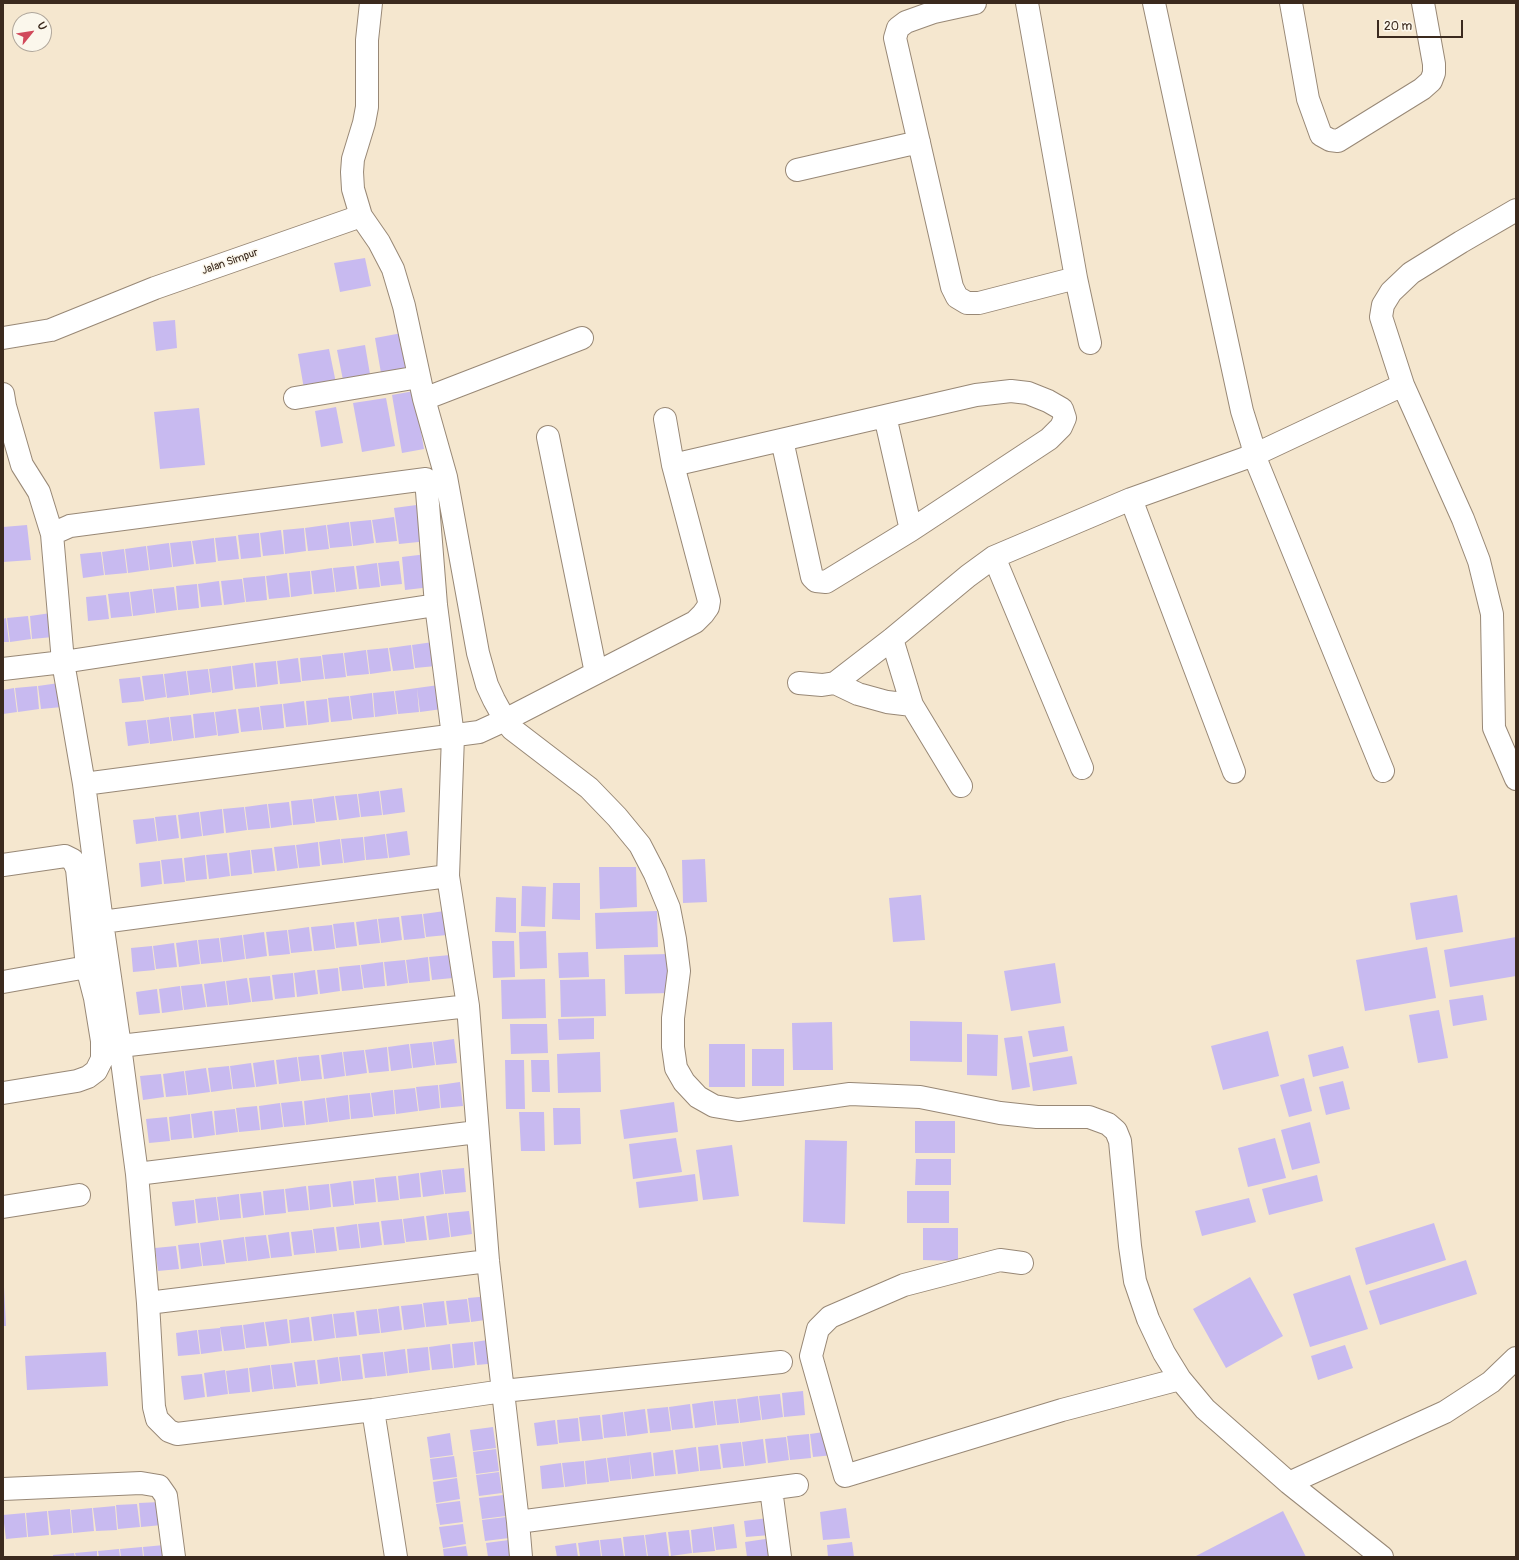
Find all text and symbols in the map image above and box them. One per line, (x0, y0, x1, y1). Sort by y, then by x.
north arrow (12, 12, 52, 52)
scale bar (1379, 12, 1465, 38)
text: 20 m (1384, 19, 1412, 34)
text: U (35, 20, 49, 33)
street label: Jalan Simpur (200, 246, 260, 278)

